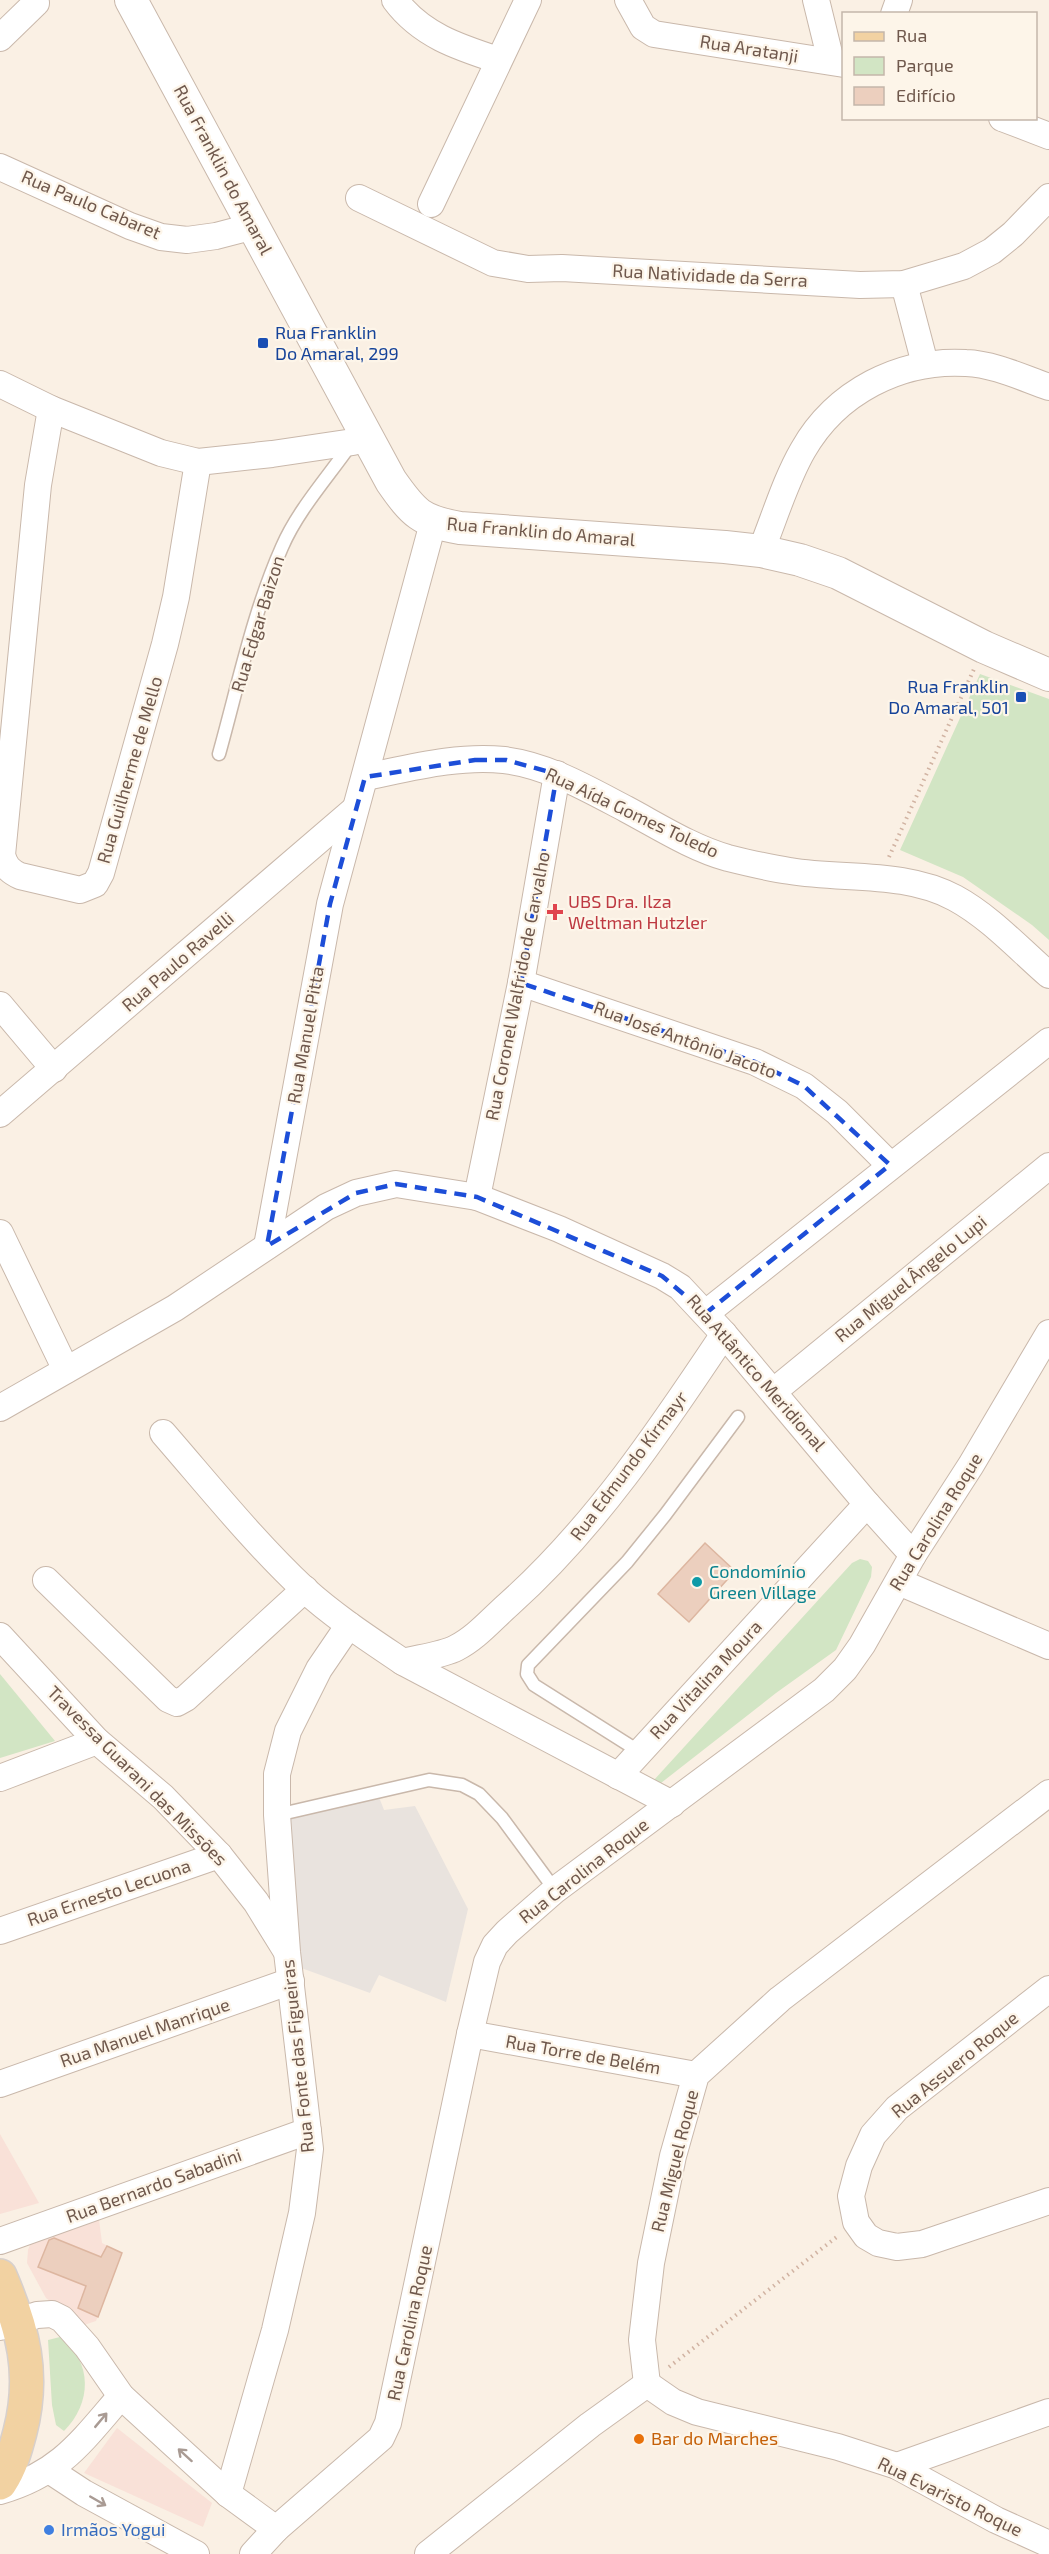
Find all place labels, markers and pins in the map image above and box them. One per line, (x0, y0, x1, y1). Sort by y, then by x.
place label: Rua Franklin Do Amaral, 299 (275, 321, 399, 364)
marker: Rua Franklin Do Amaral, 299 (256, 336, 270, 350)
place label: Rua Franklin Do Amaral, 501 (888, 675, 1009, 718)
marker: Rua Franklin Do Amaral, 501 (1014, 690, 1028, 704)
place label: UBS Dra. Ilza Weltman Hutzler (568, 890, 707, 933)
marker: UBS Dra. Ilza Weltman Hutzler (546, 903, 564, 921)
place label: Condomínio Green Village (709, 1560, 816, 1603)
marker: Condomínio Green Village (690, 1575, 704, 1589)
place label: Bar do Marches (651, 2427, 778, 2449)
marker: Bar do Marches (632, 2432, 646, 2446)
place label: Irmãos Yogui (61, 2518, 166, 2540)
marker: Irmãos Yogui (42, 2523, 56, 2537)

